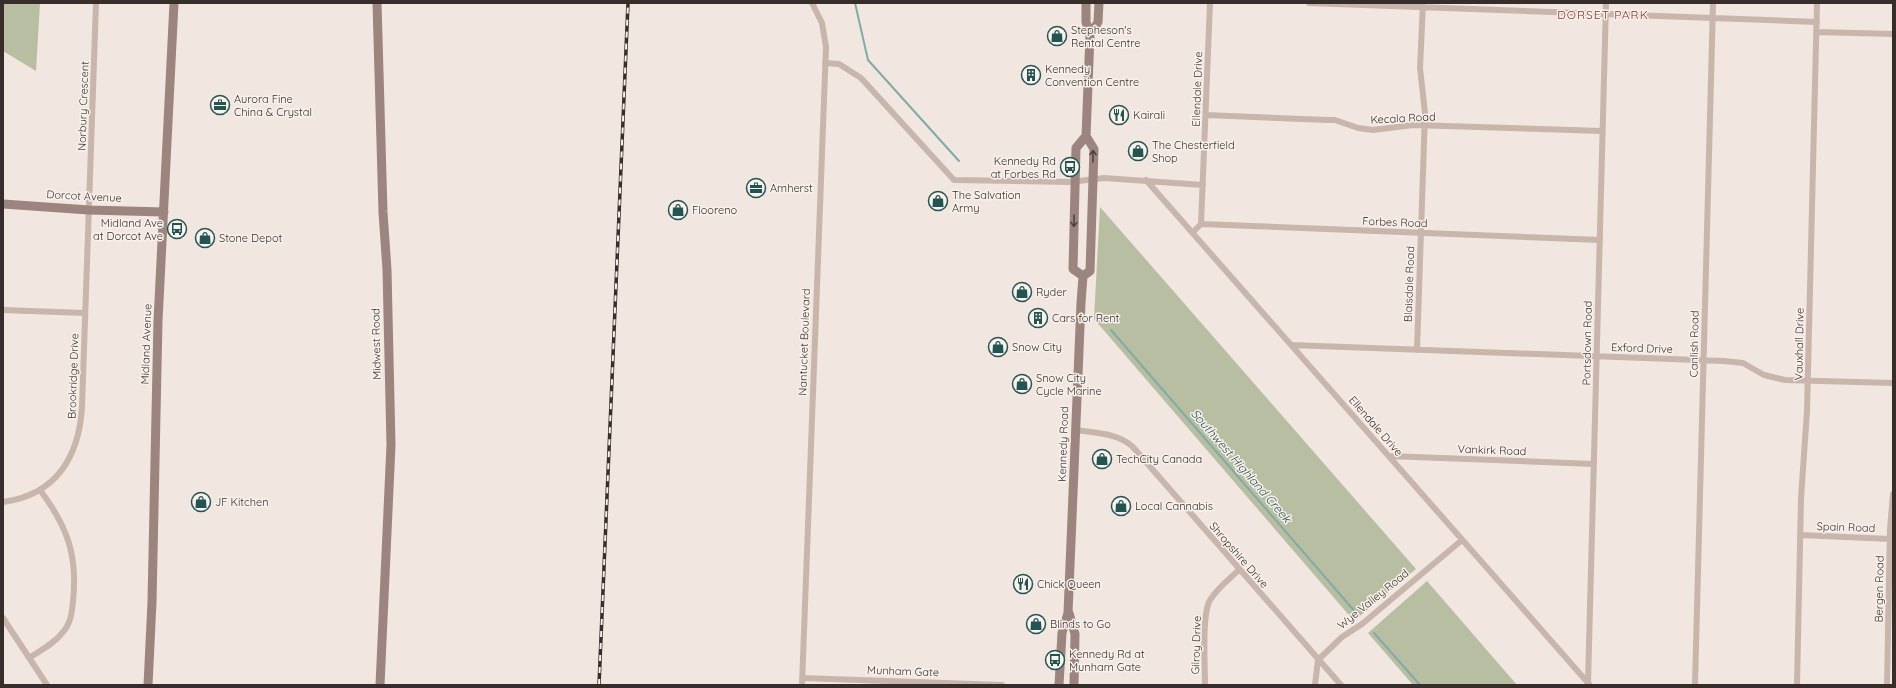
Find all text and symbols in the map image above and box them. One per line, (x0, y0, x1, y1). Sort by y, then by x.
district label: DORSET PARK (1557, 7, 1649, 22)
place label: Stepheson's Rental Centre (1071, 23, 1141, 50)
shop icon: Stepheson's Rental Centre (1046, 25, 1068, 47)
street label: Ellendale Drive (1189, 51, 1205, 127)
street label: Norbury Crescent (74, 61, 92, 151)
place label: Kennedy Convention Centre (1045, 62, 1139, 89)
building icon: Kennedy Convention Centre (1020, 64, 1042, 86)
place label: Aurora Fine China & Crystal (234, 92, 312, 119)
office icon: Aurora Fine China & Crystal (209, 94, 231, 116)
restaurant icon: Kairali (1108, 104, 1130, 126)
place label: Kairali (1133, 108, 1165, 122)
street label: Kecala Road (1370, 109, 1436, 127)
place label: The Chesterfield Shop (1152, 138, 1235, 165)
shop icon: The Chesterfield Shop (1127, 140, 1149, 162)
one-way arrow (1090, 150, 1097, 163)
place label: Kennedy Rd at Forbes Rd (991, 154, 1056, 181)
bus stop icon: Kennedy Rd at Forbes Rd (1059, 156, 1081, 178)
office icon: Amherst (745, 177, 767, 199)
place label: Amherst (770, 181, 813, 195)
street label: Dorcot Avenue (46, 187, 122, 205)
place label: The Salvation Army (952, 188, 1021, 215)
shop icon: The Salvation Army (927, 190, 949, 212)
shop icon: Flooreno (667, 199, 689, 221)
place label: Flooreno (692, 203, 737, 217)
one-way arrow (1070, 214, 1078, 227)
street label: Forbes Road (1362, 214, 1428, 230)
place label: Midland Ave at Dorcot Ave (93, 216, 163, 243)
bus stop icon: Midland Ave at Dorcot Ave (166, 218, 188, 240)
shop icon: Stone Depot (194, 227, 216, 249)
place label: Stone Depot (219, 231, 283, 245)
street label: Blaisdale Road (1401, 246, 1417, 322)
shop icon: Ryder (1011, 281, 1033, 303)
place label: Ryder (1036, 285, 1067, 299)
street label: Nantucket Boulevard (795, 288, 813, 396)
street label: Portsdown Road (1579, 301, 1595, 385)
street label: Midland Avenue (138, 303, 154, 385)
building icon: Cars for Rent (1027, 307, 1049, 329)
street label: Midwest Road (368, 308, 384, 380)
street label: Vauxhall Drive (1791, 308, 1807, 380)
street label: Canlish Road (1686, 310, 1702, 378)
place label: Cars for Rent (1052, 311, 1120, 325)
street label: Brookridge Drive (65, 333, 81, 419)
shop icon: Snow City (987, 336, 1009, 358)
place label: Snow City (1012, 340, 1062, 354)
street label: Exford Drive (1611, 340, 1673, 356)
place label: Snow City Cycle Marine (1036, 371, 1102, 398)
shop icon: Snow City Cycle Marine (1011, 373, 1033, 395)
street label: Ellendale Drive (1346, 393, 1406, 459)
street label: Kennedy Road (1055, 406, 1071, 482)
water label: Southwest Highland Creek (1188, 406, 1296, 527)
street label: Vankirk Road (1457, 442, 1527, 458)
shop icon: TechCity Canada (1091, 448, 1113, 470)
place label: TechCity Canada (1116, 452, 1202, 466)
shop icon: JF Kitchen (190, 491, 212, 513)
place label: JF Kitchen (215, 495, 269, 509)
shop icon: Local Cannabis (1110, 495, 1132, 517)
place label: Local Cannabis (1135, 499, 1213, 513)
street label: Shropshire Drive (1206, 519, 1272, 591)
street label: Spain Road (1817, 519, 1875, 535)
street label: Bergen Road (1871, 555, 1887, 623)
street label: Wye Valley Road (1335, 566, 1411, 632)
restaurant icon: Chick Queen (1012, 573, 1034, 595)
place label: Chick Queen (1037, 577, 1101, 591)
shop icon: Blinds to Go (1025, 613, 1047, 635)
street label: Gilroy Drive (1188, 615, 1204, 675)
place label: Blinds to Go (1050, 617, 1111, 631)
place label: Kennedy Rd at Munham Gate (1069, 647, 1145, 674)
bus stop icon: Kennedy Rd at Munham Gate (1044, 649, 1066, 671)
street label: Munham Gate (867, 663, 939, 679)

